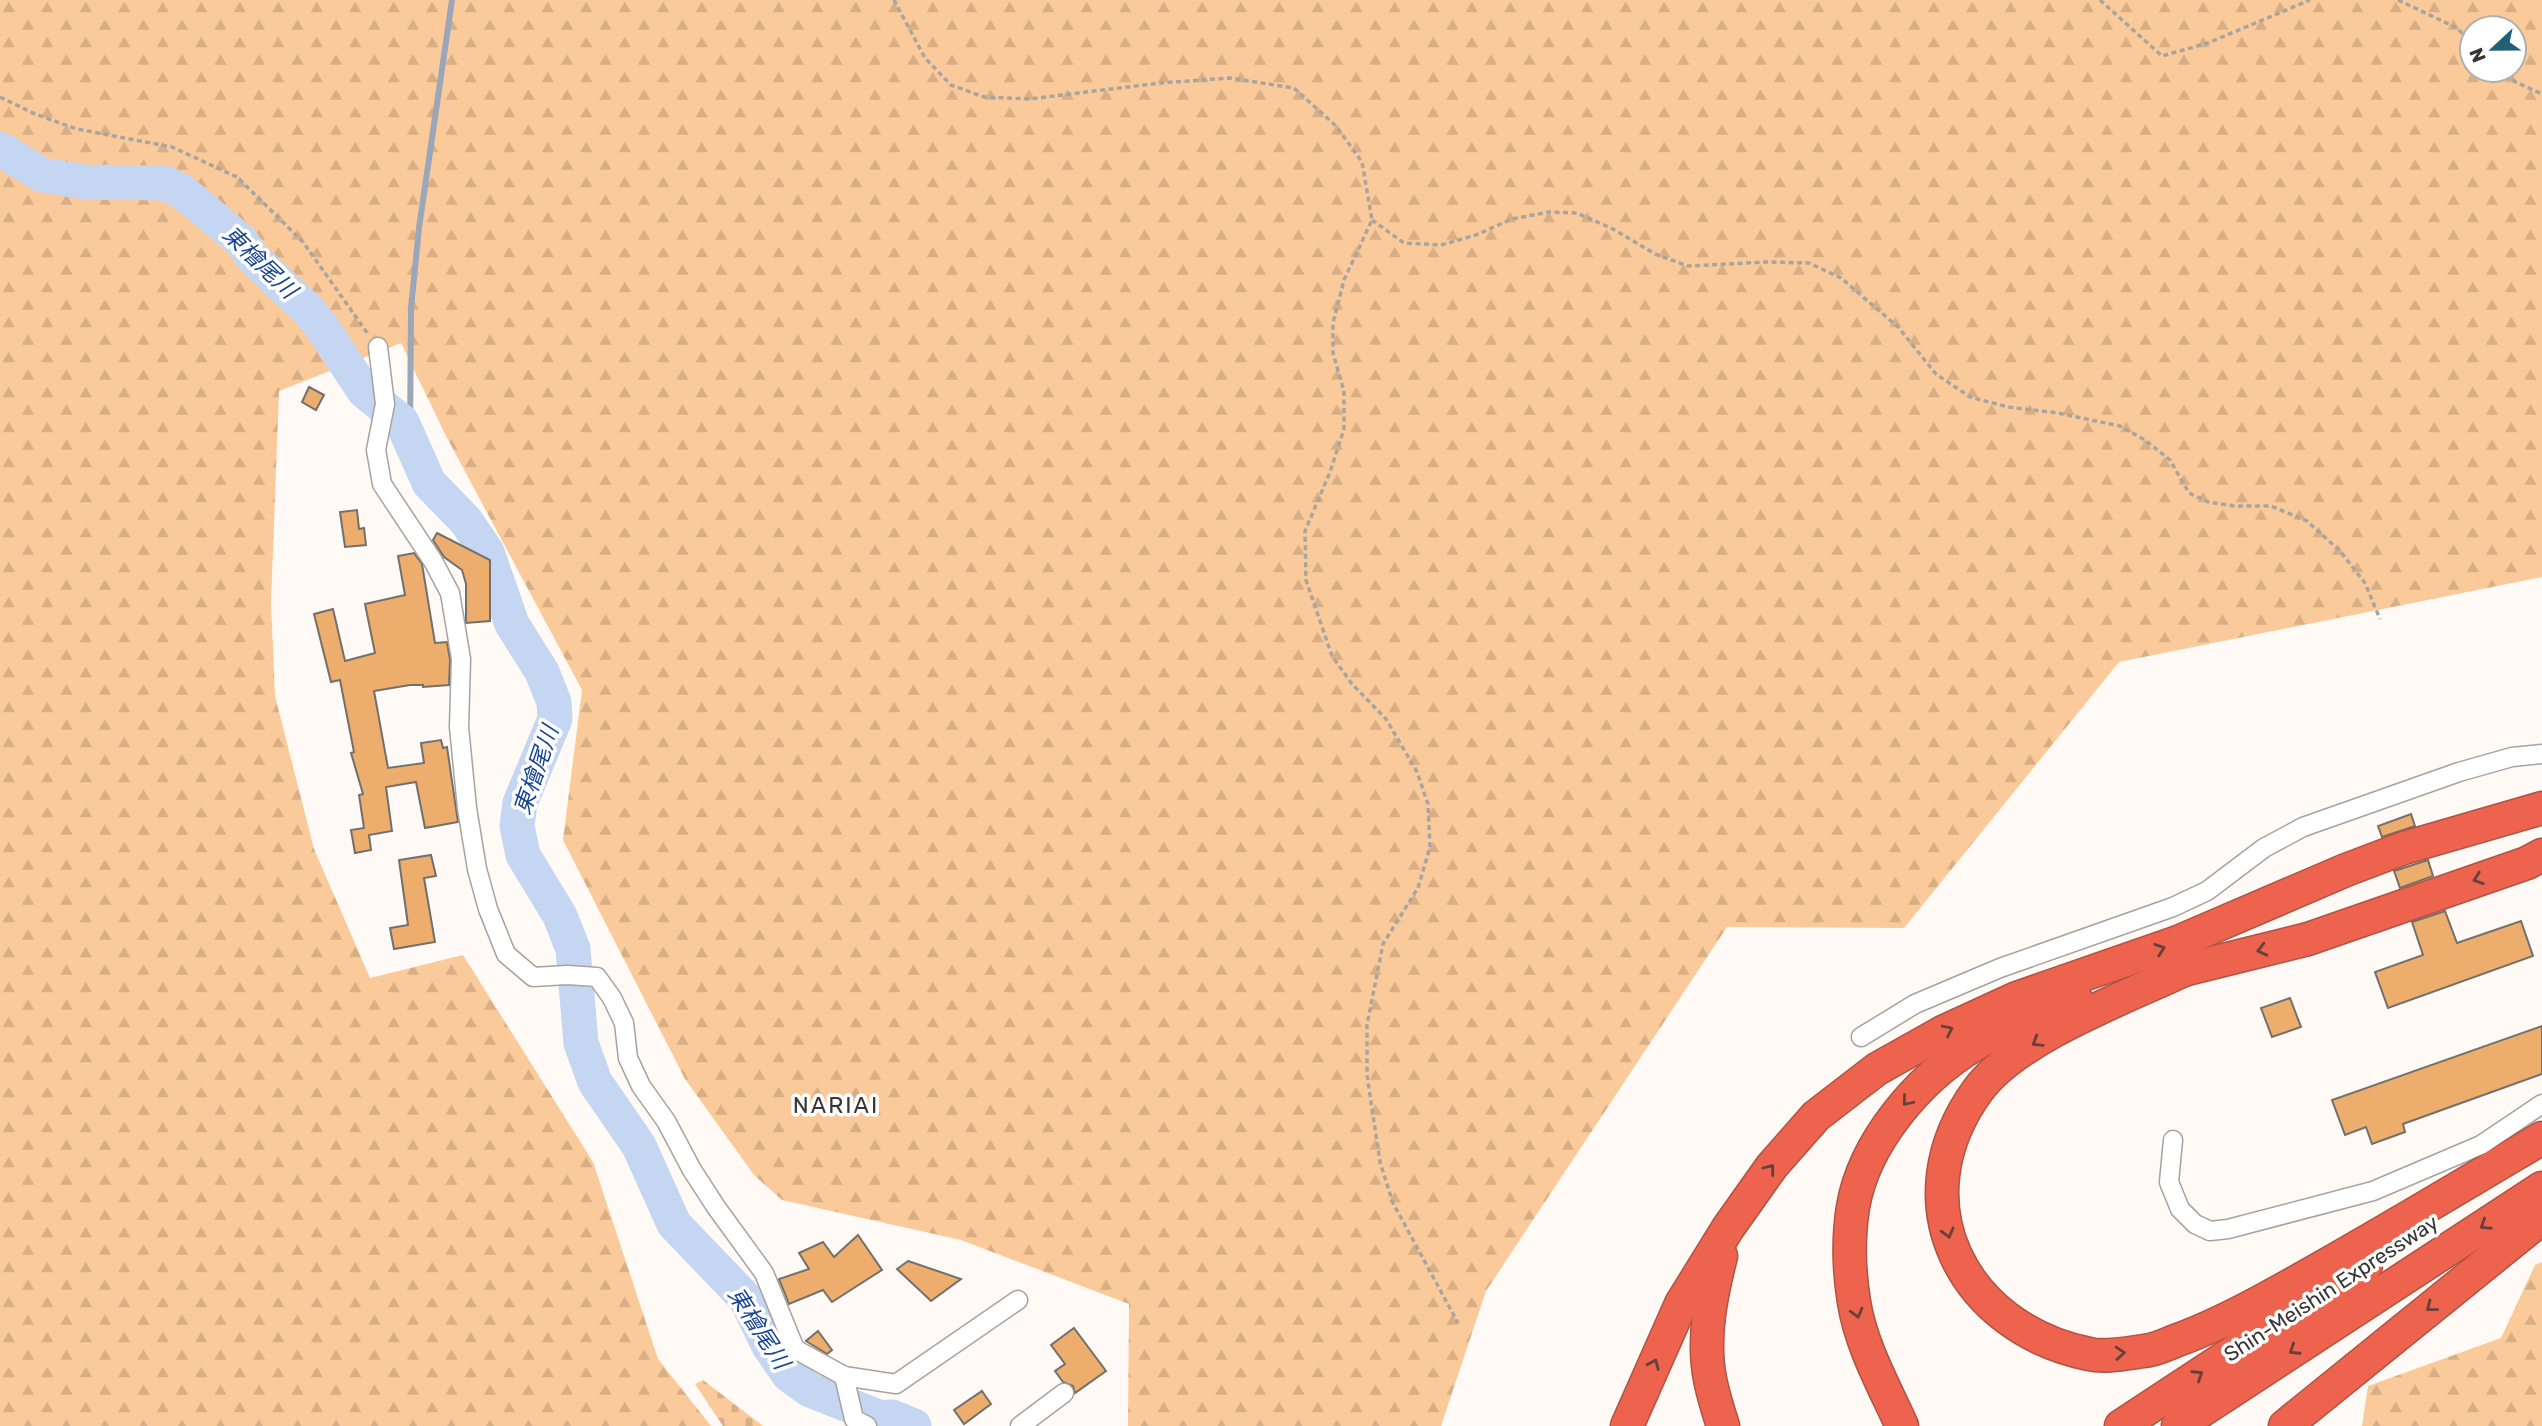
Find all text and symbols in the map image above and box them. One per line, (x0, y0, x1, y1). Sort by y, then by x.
north arrow (2458, 14, 2528, 84)
text: N (2464, 45, 2491, 66)
water label: 東檜尾川 (217, 220, 305, 306)
water label: 東檜尾川 (508, 719, 565, 818)
one-way arrow (2473, 871, 2485, 885)
one-way arrow (2256, 942, 2268, 956)
one-way arrow (2153, 943, 2166, 957)
one-way arrow (1941, 1025, 1953, 1039)
one-way arrow (2031, 1033, 2044, 1046)
district label: NARIAI (793, 1091, 879, 1119)
one-way arrow (1903, 1093, 1915, 1106)
one-way arrow (1762, 1164, 1775, 1177)
street label: Shin-Meishin Expressway (2219, 1209, 2443, 1367)
one-way arrow (2480, 1217, 2493, 1230)
one-way arrow (1940, 1226, 1955, 1238)
water label: 東檜尾川 (722, 1282, 797, 1377)
one-way arrow (2427, 1299, 2440, 1311)
one-way arrow (1849, 1307, 1864, 1319)
one-way arrow (2289, 1342, 2302, 1355)
one-way arrow (2114, 1346, 2125, 1361)
one-way arrow (1646, 1358, 1660, 1371)
one-way arrow (2191, 1370, 2204, 1383)

